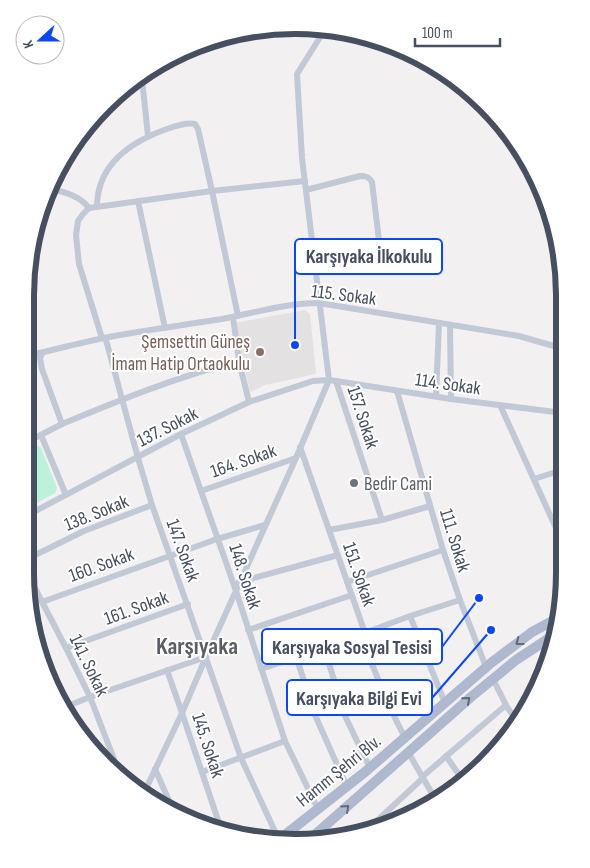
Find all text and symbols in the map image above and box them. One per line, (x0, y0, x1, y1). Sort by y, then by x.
north arrow (15, 15, 65, 65)
scale bar (415, 15, 500, 47)
text: 100 m (422, 24, 453, 43)
text: K (19, 38, 38, 51)
callout: Karşıyaka İlkokulu (295, 239, 442, 274)
text: Karşıyaka İlkokulu (306, 245, 432, 269)
street label: 115. Sokak (310, 280, 378, 311)
place label: Şemsettin Güneş İmam Hatip Ortaokulu (112, 331, 250, 376)
marker: Şemsettin Güneş İmam Hatip Ortaokulu (254, 346, 266, 358)
street label: 114. Sokak (414, 369, 483, 401)
street label: 157. Sokak (342, 383, 384, 452)
street label: 137. Sokak (134, 402, 203, 452)
street label: 164. Sokak (208, 439, 280, 483)
place label: Bedir Cami (364, 473, 432, 496)
marker: Bedir Cami (348, 477, 360, 489)
street label: 138. Sokak (61, 490, 133, 537)
street label: 111. Sokak (434, 506, 475, 576)
street label: 147. Sokak (161, 516, 205, 586)
street label: 151. Sokak (337, 540, 380, 610)
street label: 148. Sokak (223, 541, 266, 613)
street label: 160. Sokak (66, 543, 138, 588)
street label: 161. Sokak (101, 586, 172, 631)
callout: Karşıyaka Sosyal Tesisi (262, 629, 442, 664)
street label: 141. Sokak (64, 631, 114, 701)
district label: Karşıyaka (156, 632, 238, 661)
text: Karşıyaka Sosyal Tesisi (272, 636, 432, 660)
one-way arrow (515, 636, 524, 645)
callout: Karşıyaka Bilgi Evi (287, 680, 432, 715)
text: Karşıyaka Bilgi Evi (296, 687, 422, 711)
one-way arrow (462, 697, 471, 706)
street label: 145. Sokak (186, 710, 229, 781)
street label: Hamm Şehri Blv. (292, 730, 386, 812)
one-way arrow (340, 805, 349, 814)

